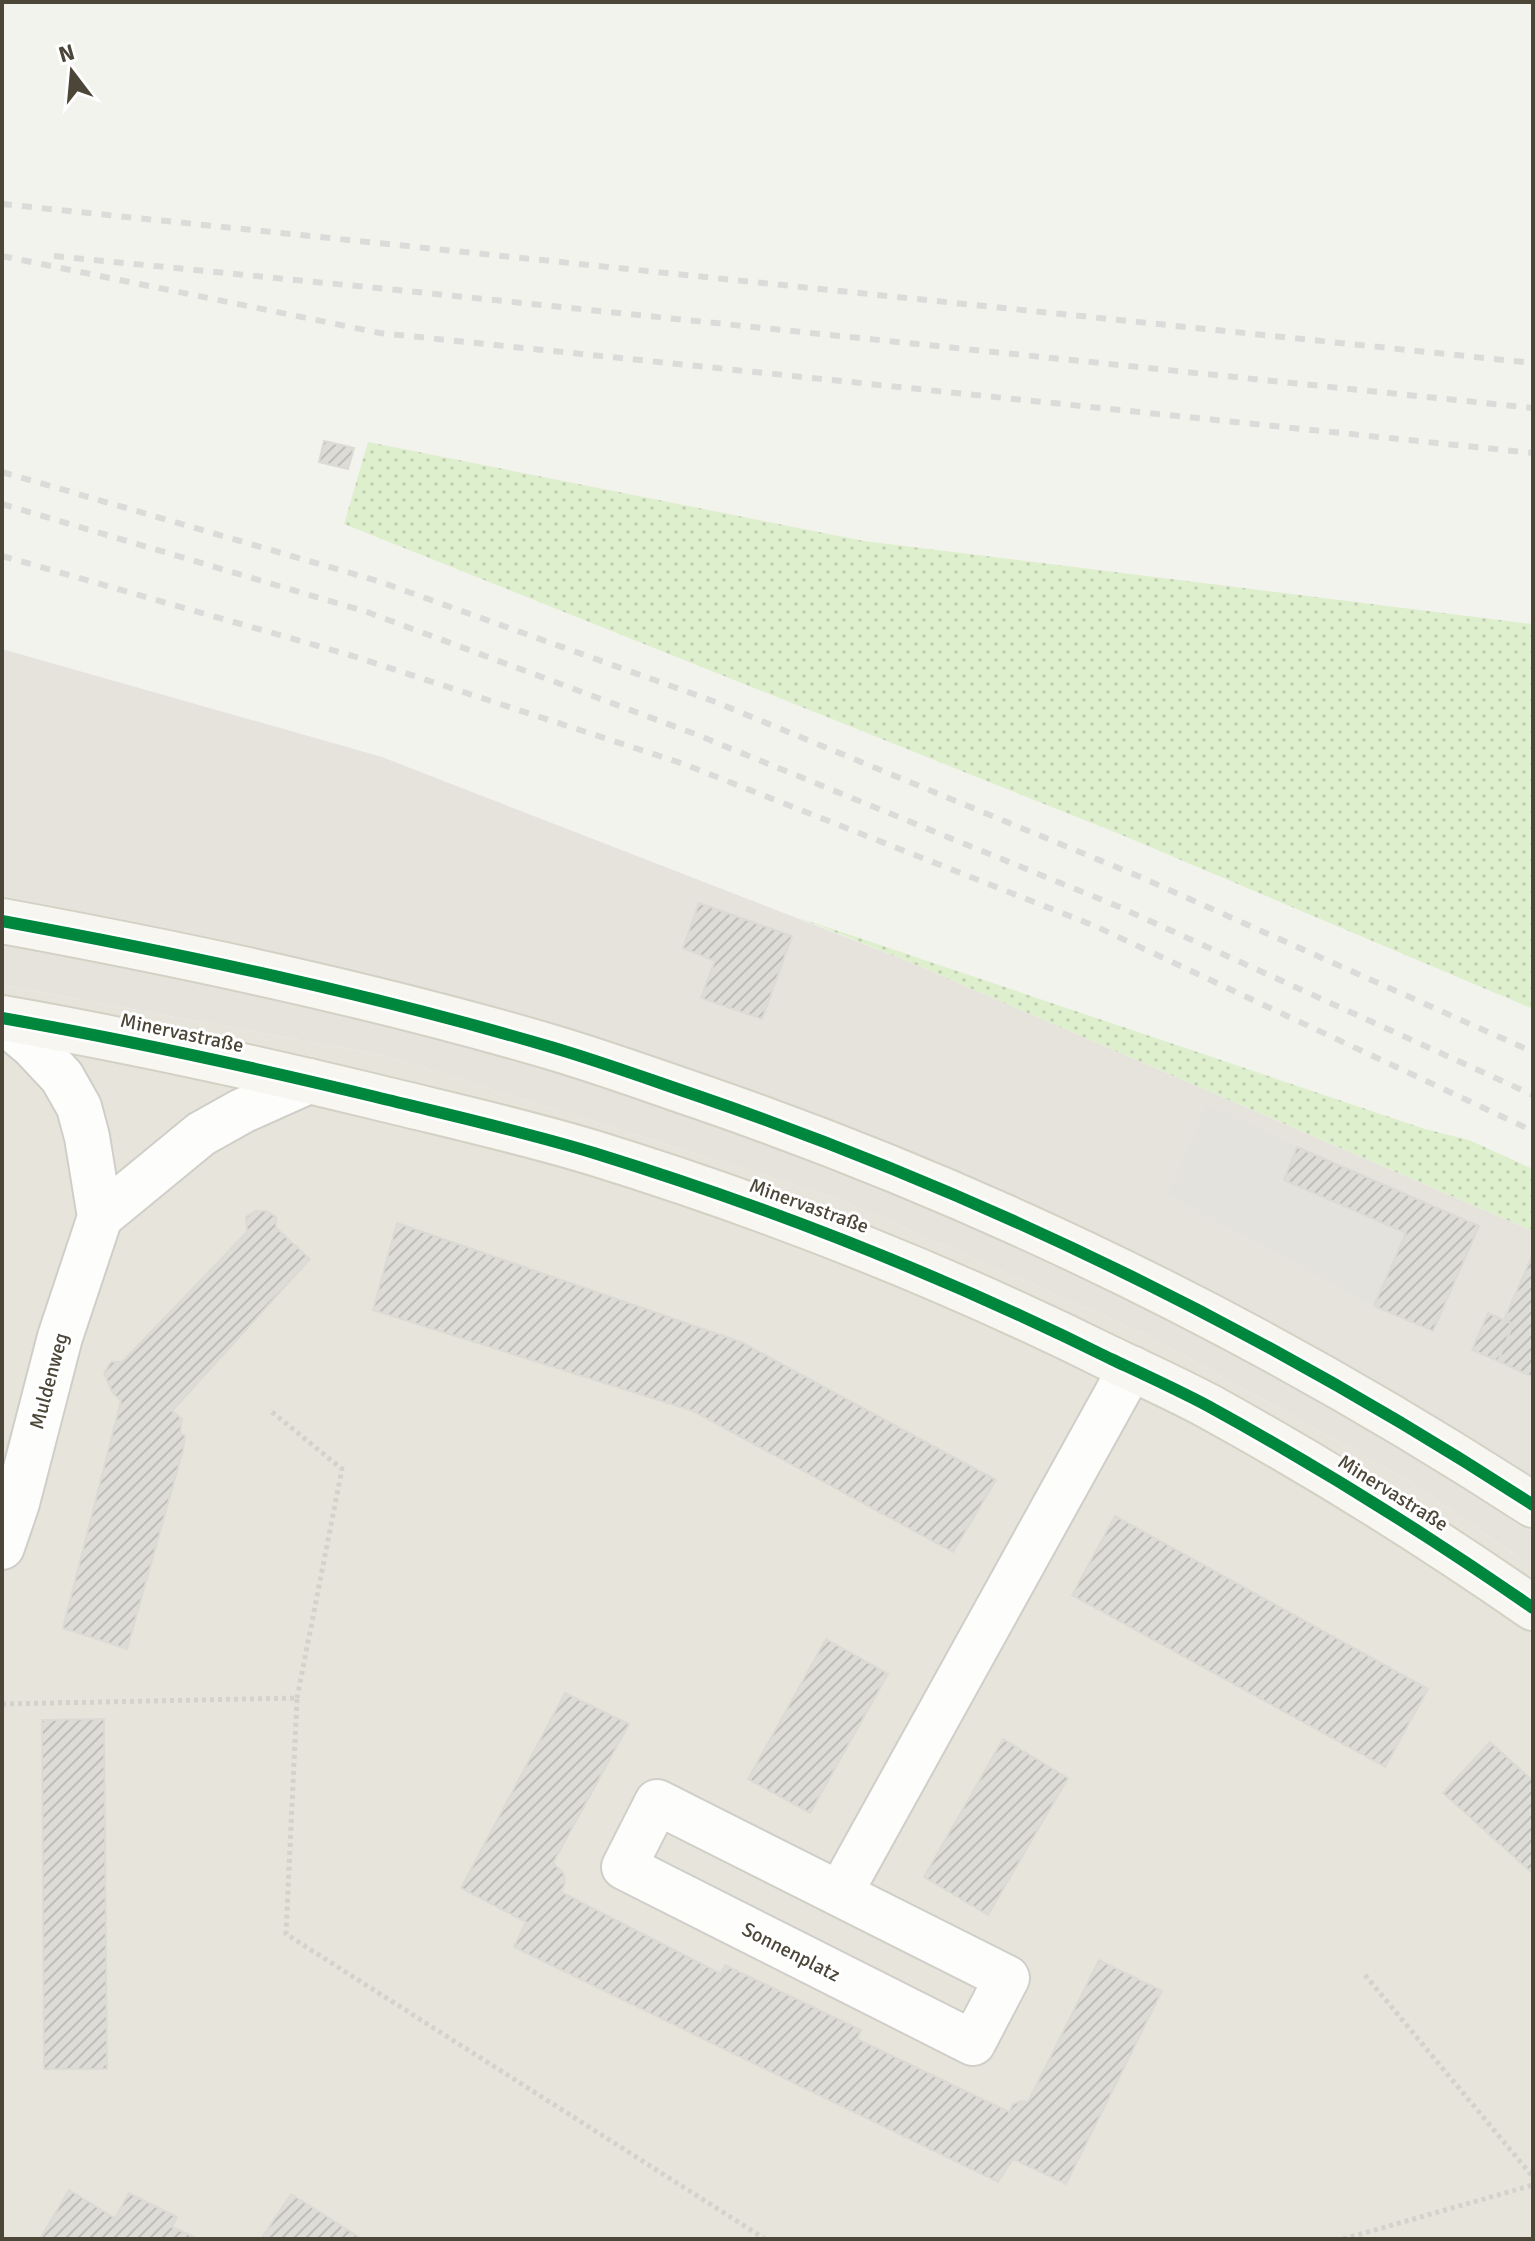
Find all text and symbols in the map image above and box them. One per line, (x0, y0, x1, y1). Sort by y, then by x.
north arrow (32, 32, 112, 112)
text: N (56, 38, 78, 68)
street label: Minervastraße (118, 1008, 246, 1058)
street label: Minervastraße (746, 1173, 872, 1239)
street label: Muldenweg (24, 1330, 74, 1432)
street label: Minervastraße (1333, 1449, 1453, 1537)
street label: Sonnenplatz (738, 1917, 844, 1987)

